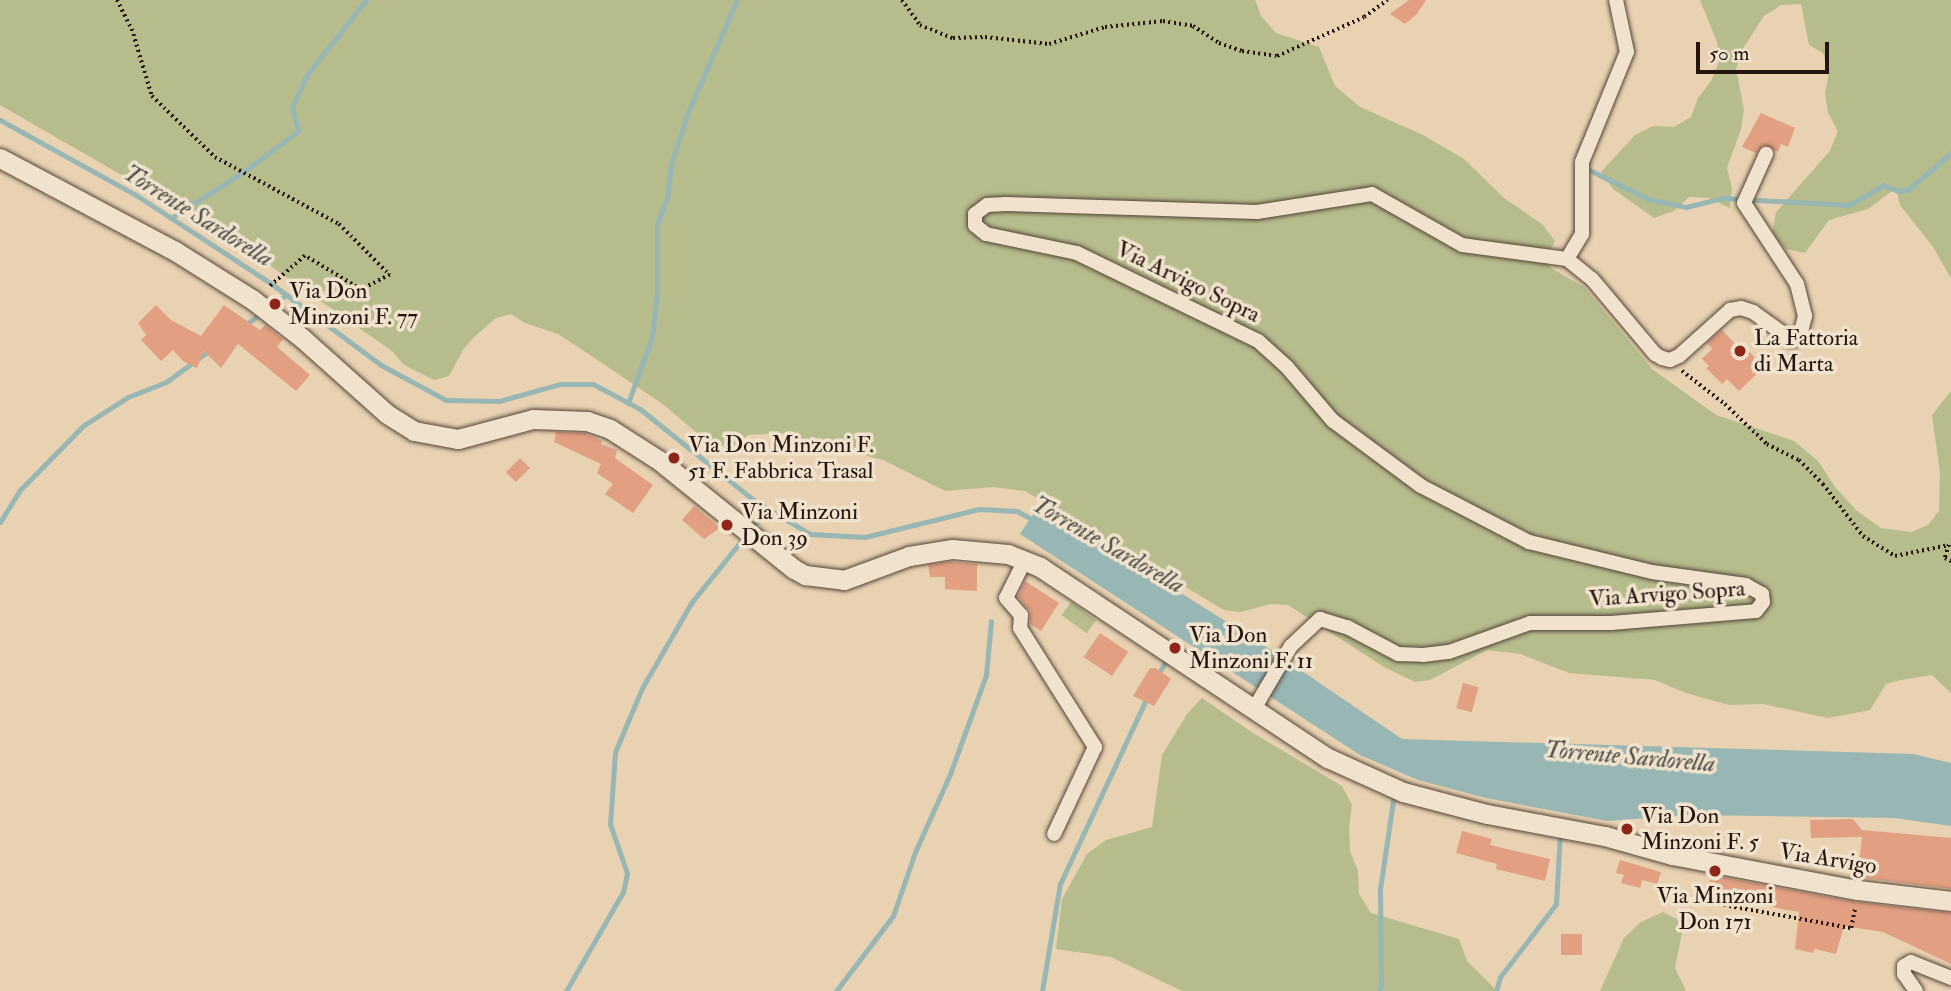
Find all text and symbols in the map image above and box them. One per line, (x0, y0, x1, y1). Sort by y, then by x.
scale bar (1699, 28, 1832, 72)
text: 50 m (1709, 40, 1750, 67)
water label: Torrente Sardorella (118, 159, 278, 273)
street label: Via Arvigo Sopra (1112, 235, 1264, 329)
place label: Via Don Minzoni F. 77 (289, 277, 418, 331)
marker: Via Don Minzoni F. 77 (267, 296, 283, 312)
place label: La Fattoria di Marta (1754, 324, 1858, 378)
marker: La Fattoria di Marta (1732, 343, 1748, 359)
place label: Via Don Minzoni F. 51 F. Fabbrica Trasal (688, 431, 874, 485)
marker: Via Don Minzoni F. 51 F. Fabbrica Trasal (666, 450, 682, 466)
water label: Torrente Sardorella (1027, 490, 1189, 600)
place label: Via Minzoni Don 39 (741, 498, 858, 552)
marker: Via Minzoni Don 39 (719, 517, 735, 533)
street label: Via Arvigo Sopra (1588, 575, 1746, 613)
place label: Via Don Minzoni F. 11 (1189, 621, 1313, 675)
marker: Via Don Minzoni F. 11 (1167, 640, 1183, 656)
water label: Torrente Sardorella (1544, 735, 1716, 779)
place label: Via Don Minzoni F. 5 (1641, 802, 1759, 856)
marker: Via Don Minzoni F. 5 (1619, 821, 1635, 837)
street label: Via Arvigo (1777, 838, 1879, 880)
marker: Via Minzoni Don 171 (1707, 863, 1723, 879)
place label: Via Minzoni Don 171 (1656, 882, 1774, 936)

